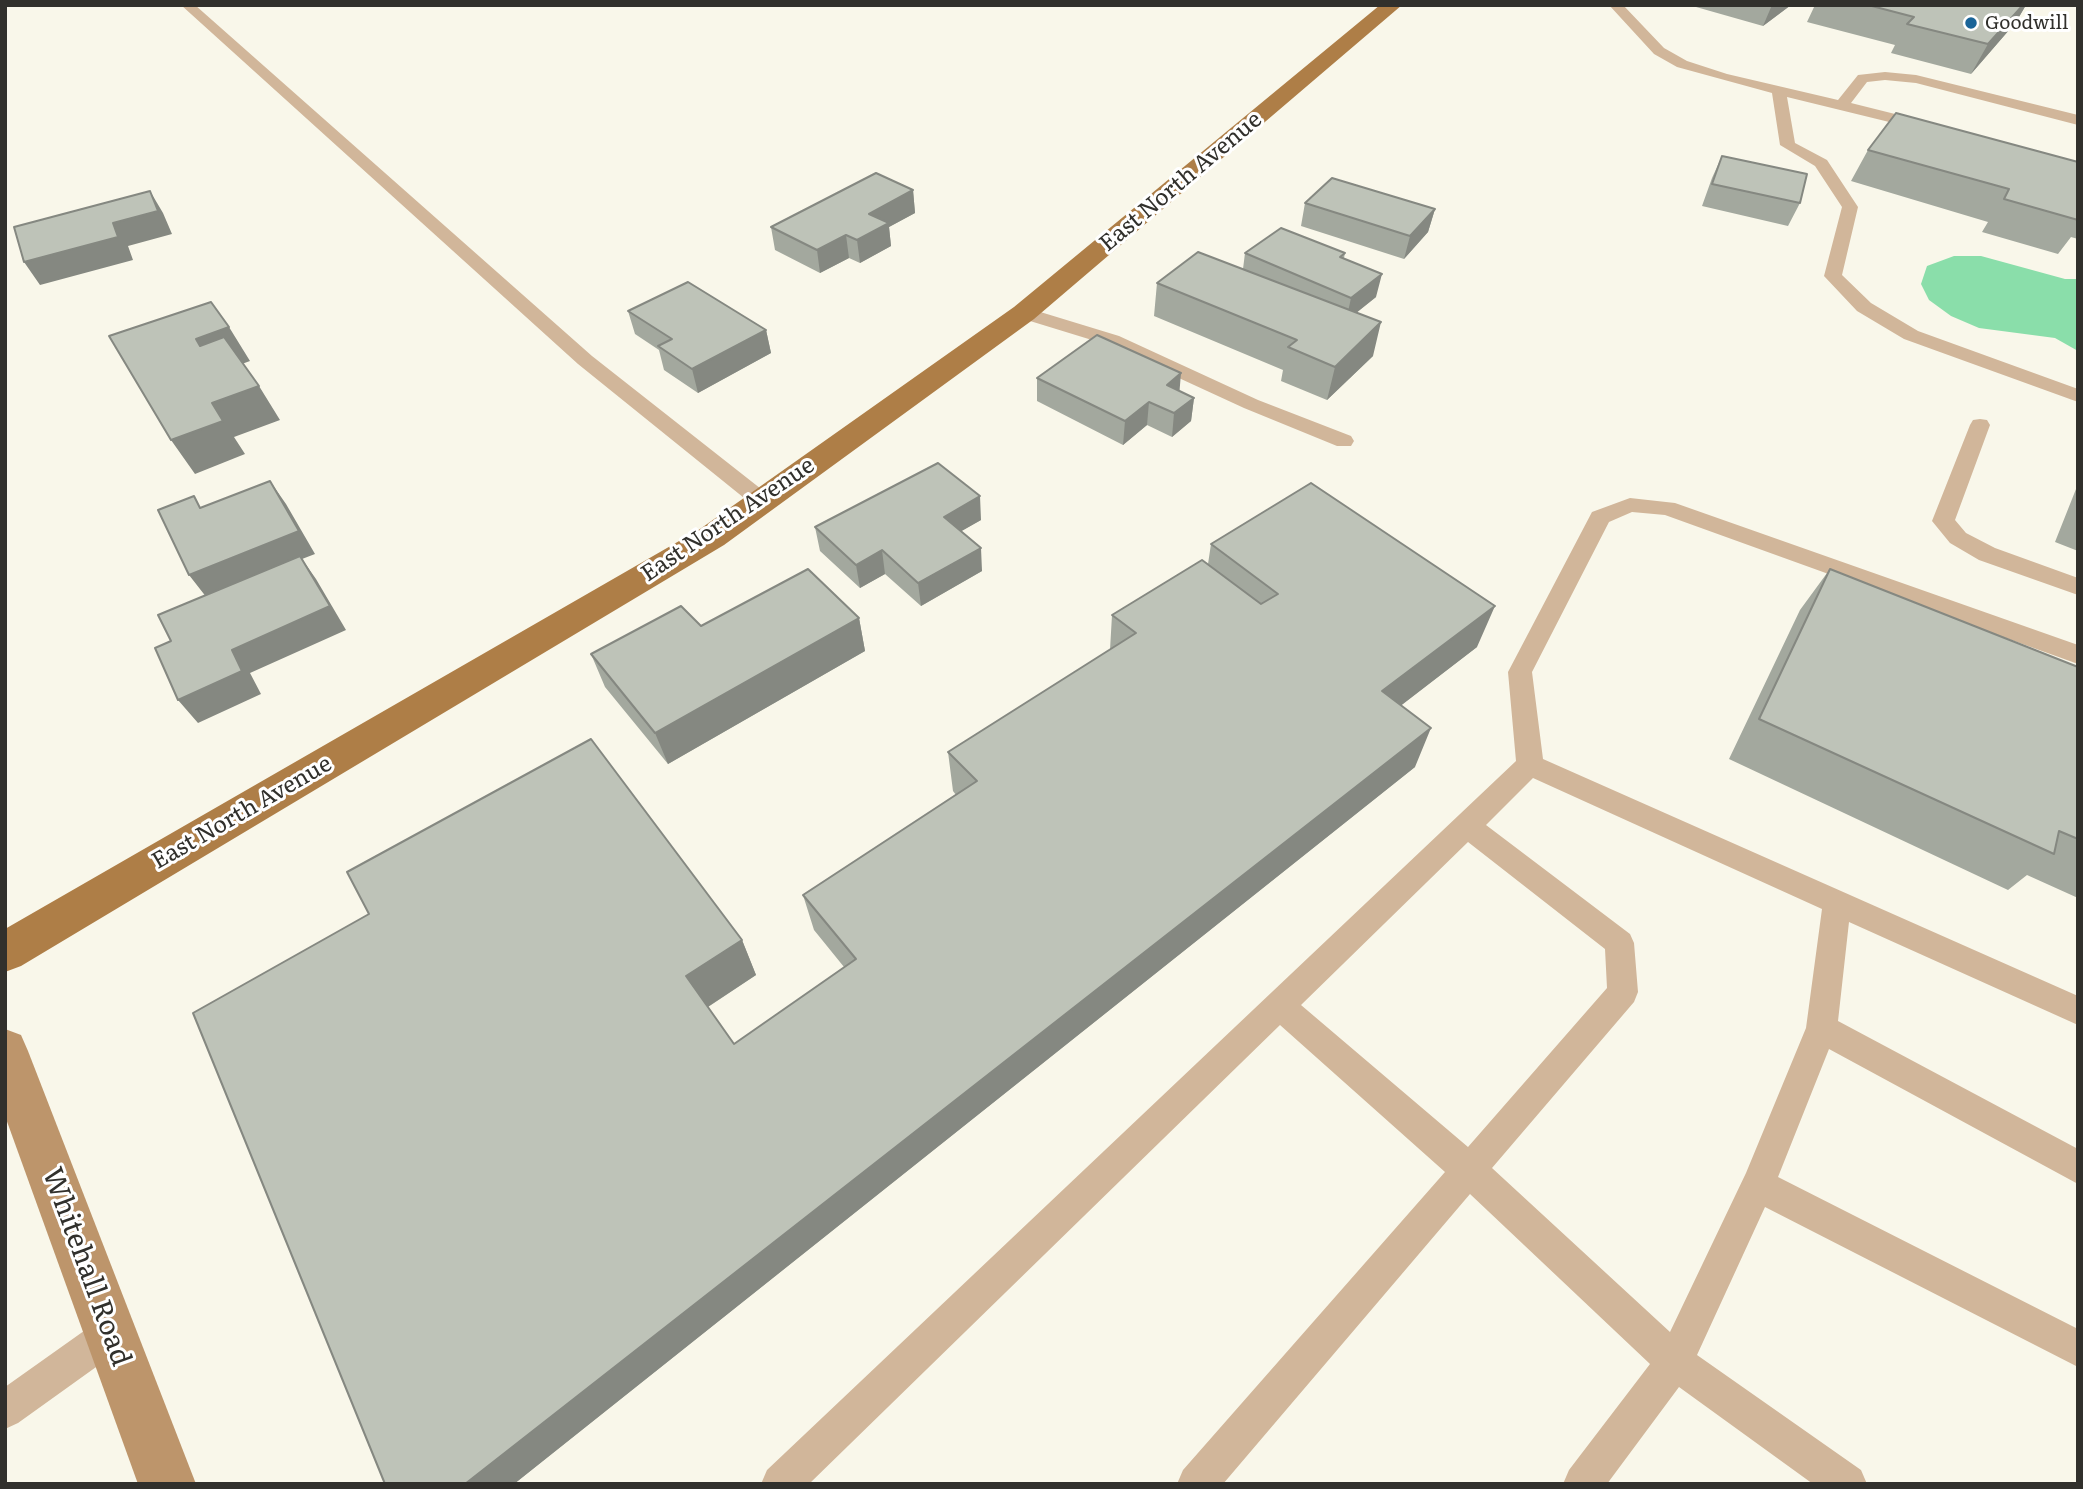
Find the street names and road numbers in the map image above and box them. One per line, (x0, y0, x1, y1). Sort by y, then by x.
street label: East North Avenue (1094, 106, 1268, 258)
street label: East North Avenue (636, 452, 820, 588)
street label: East North Avenue (147, 750, 337, 876)
street label: Whitehall Road (35, 1163, 137, 1371)

